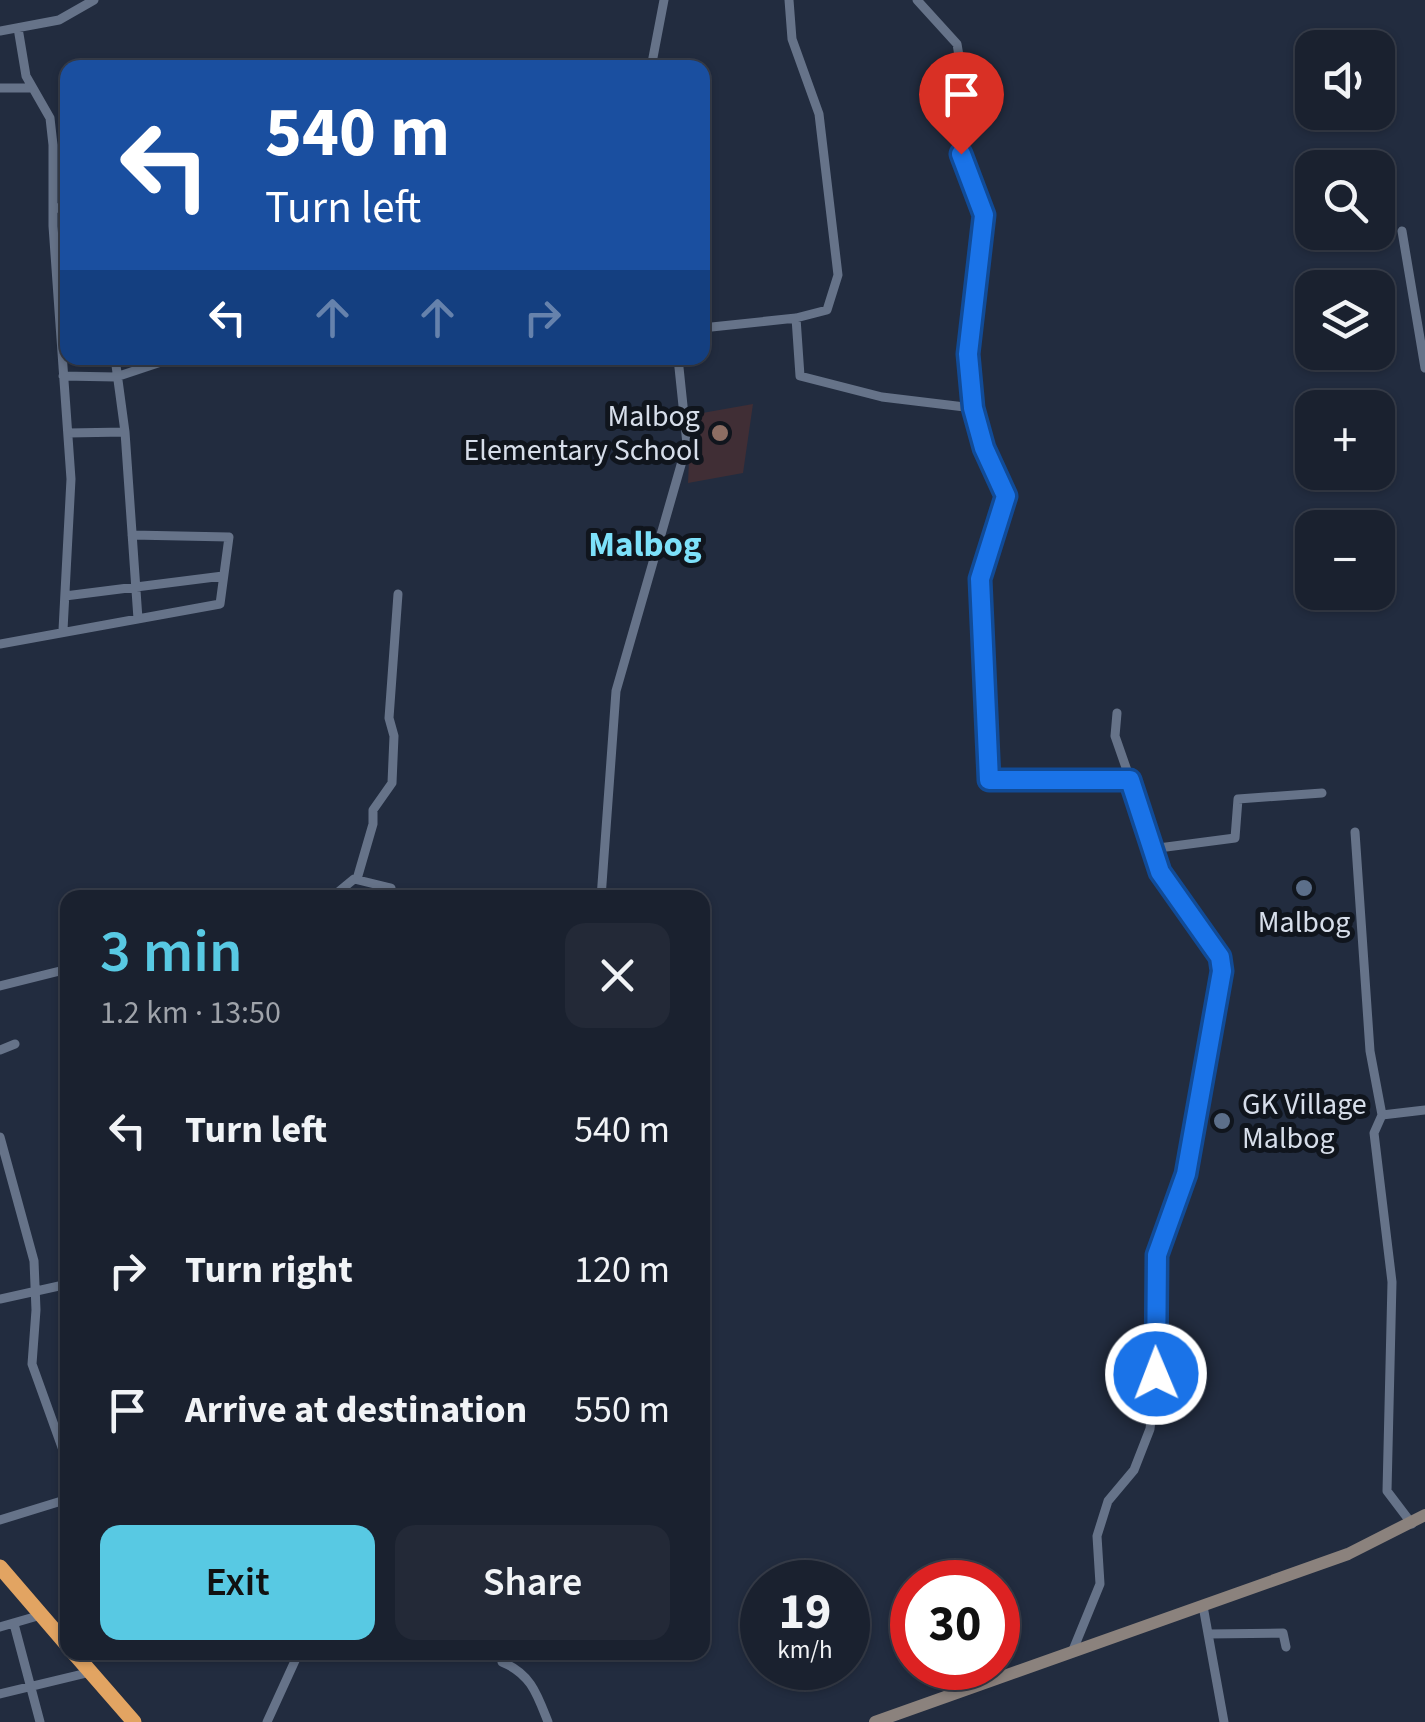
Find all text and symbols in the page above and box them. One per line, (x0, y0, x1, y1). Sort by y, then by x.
map controls (1295, 30, 1395, 610)
button: sound (1295, 30, 1395, 130)
pin (919, 52, 1004, 155)
icon: arrive (934, 67, 989, 122)
text: 540 m (265, 83, 450, 183)
icon: left (100, 100, 230, 230)
button: search (1295, 150, 1395, 250)
text: Turn left (265, 176, 421, 240)
button: layers (1295, 270, 1395, 370)
icon: left (200, 290, 255, 345)
icon: ahead (305, 290, 360, 345)
icon: ahead (410, 290, 465, 345)
icon: right (515, 290, 570, 345)
button: + (1295, 390, 1395, 490)
place label: Malbog Elementary School (464, 395, 700, 472)
marker: Malbog Elementary School (709, 422, 731, 444)
button: − (1295, 510, 1395, 610)
district label: Malbog (588, 520, 702, 570)
marker: Malbog (1293, 877, 1315, 899)
place label: Malbog (1258, 901, 1350, 944)
text: 3 min (100, 910, 243, 995)
button: close (565, 923, 670, 1028)
text: 1.2 km · 13:50 (100, 990, 281, 1036)
place label: GK Village Malbog (1242, 1083, 1367, 1160)
icon: left (100, 1103, 155, 1158)
text: Turn left (185, 1103, 327, 1157)
text: 540 m (574, 1103, 670, 1157)
marker: GK Village Malbog (1211, 1110, 1233, 1132)
icon: right (100, 1243, 155, 1298)
text: Turn right (185, 1243, 353, 1297)
text: 120 m (574, 1243, 670, 1297)
position arrow (1104, 1322, 1208, 1426)
icon: arrive (100, 1383, 155, 1438)
text: Arrive at destination (185, 1383, 527, 1437)
text: 550 m (574, 1383, 670, 1437)
button: Exit (100, 1525, 375, 1640)
button: Share (395, 1525, 670, 1640)
speed limit sign: 30 (890, 1560, 1020, 1690)
text: 19 (779, 1577, 831, 1648)
text: km/h (777, 1632, 833, 1668)

